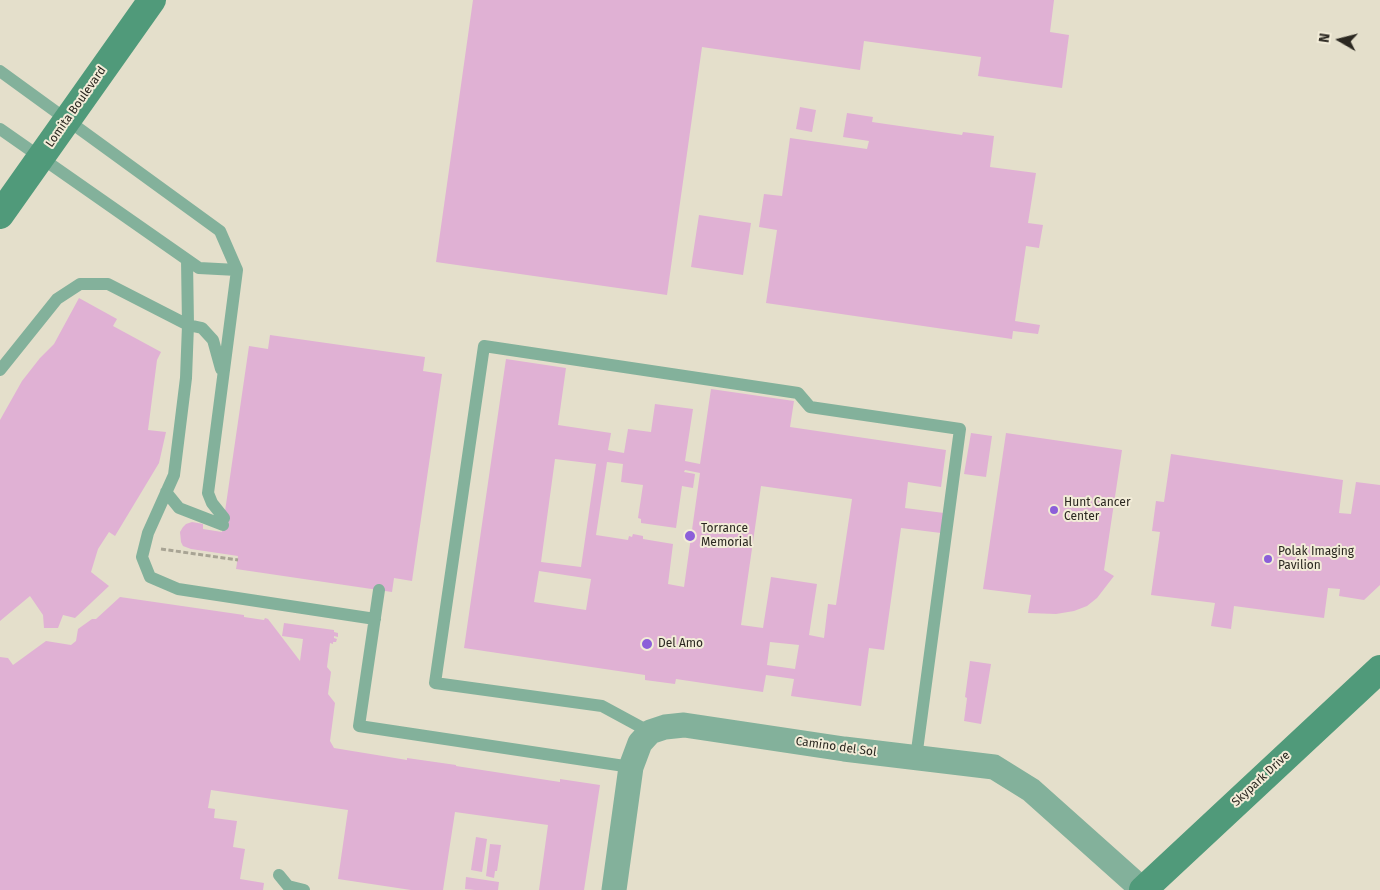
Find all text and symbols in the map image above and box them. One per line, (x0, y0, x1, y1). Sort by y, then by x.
north arrow (1315, 15, 1365, 65)
text: N (1316, 32, 1334, 44)
street label: Lomita Boulevard (43, 64, 109, 150)
place label: Hunt Cancer Center (1064, 496, 1131, 524)
marker: Hunt Cancer Center (1048, 504, 1060, 516)
place label: Torrance Memorial (701, 522, 752, 550)
marker: Torrance Memorial (683, 529, 697, 543)
place label: Polak Imaging Pavilion (1278, 545, 1354, 573)
marker: Polak Imaging Pavilion (1262, 553, 1274, 565)
marker: Del Amo (640, 637, 654, 651)
place label: Del Amo (658, 637, 703, 651)
street label: Camino del Sol (795, 734, 877, 760)
street label: Skypark Drive (1229, 748, 1293, 810)

